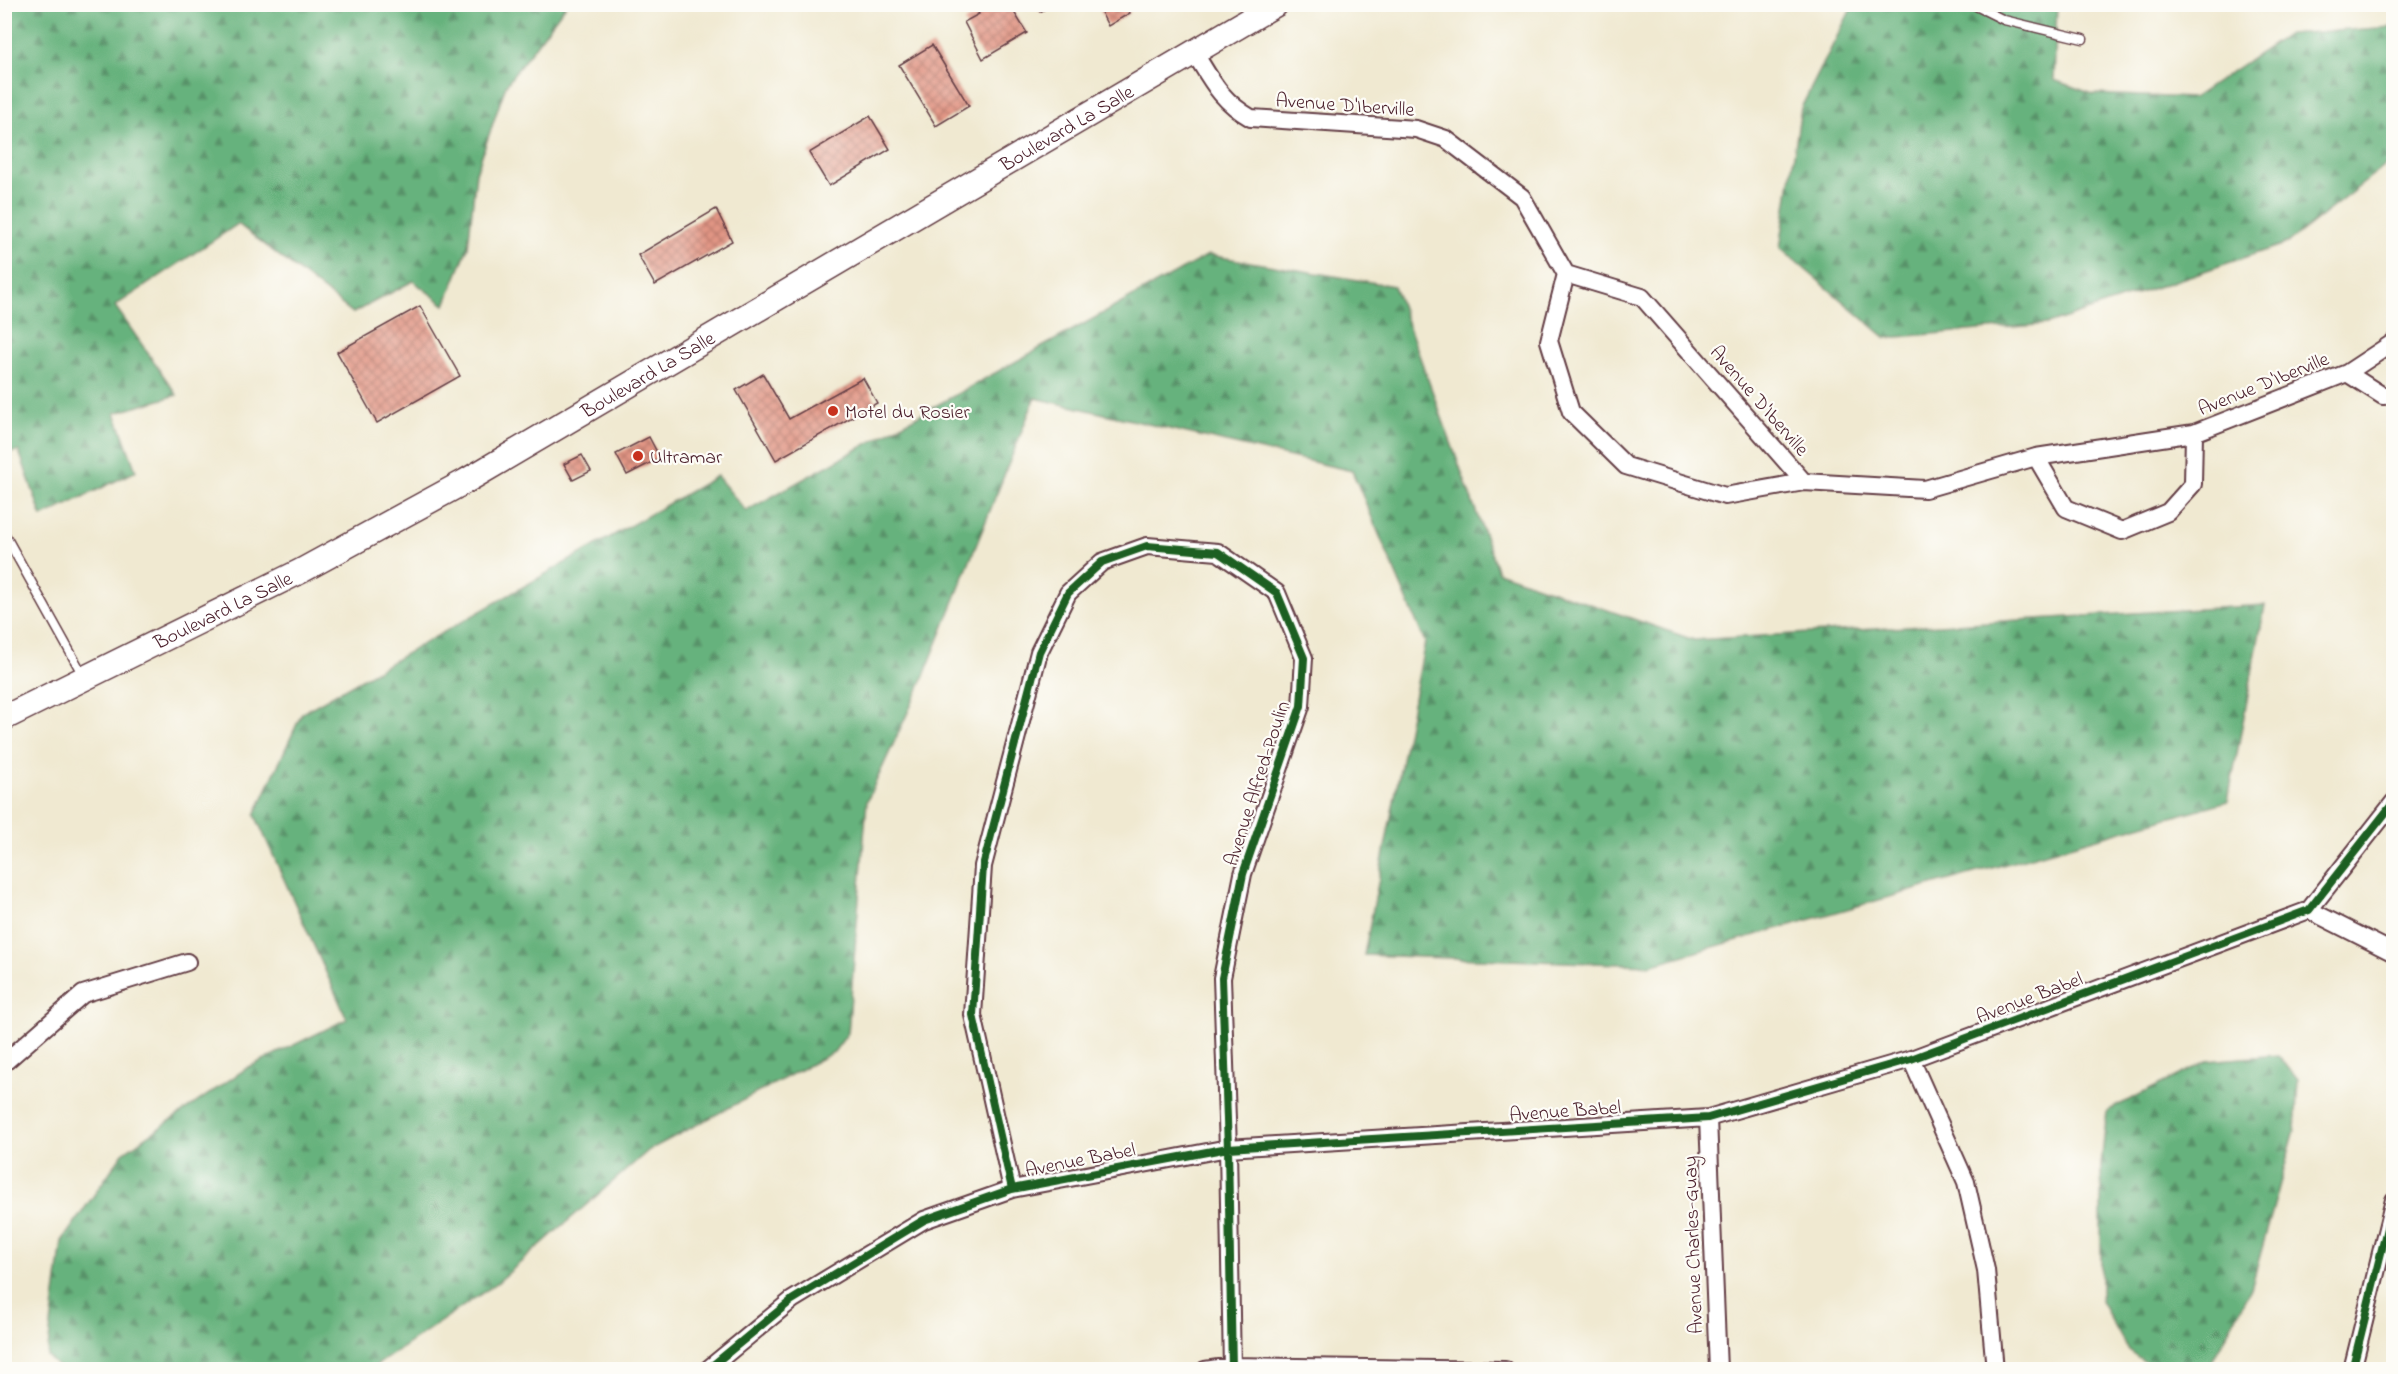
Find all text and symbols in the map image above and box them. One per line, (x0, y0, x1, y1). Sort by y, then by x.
street label: Boulevard La Salle (994, 79, 1140, 181)
street label: Avenue D'Iberville (1274, 87, 1415, 126)
street label: Boulevard La Salle (575, 325, 721, 428)
street label: Avenue D'Iberville (1702, 340, 1815, 464)
street label: Avenue D'Iberville (2194, 346, 2334, 425)
place label: Motel du Rosier (845, 399, 970, 428)
marker: Motel du Rosier (826, 404, 840, 418)
place label: Ultramar (650, 444, 723, 473)
marker: Ultramar (631, 449, 645, 463)
street label: Boulevard La Salle (149, 565, 298, 659)
street label: Avenue Alfred-Poulin (1218, 697, 1299, 870)
street label: Avenue Babel (1972, 966, 2087, 1033)
street label: Avenue Babel (1508, 1094, 1622, 1131)
street label: Avenue Babel (1023, 1137, 1138, 1186)
street label: Avenue Charles-Guay (1677, 1155, 1712, 1334)

